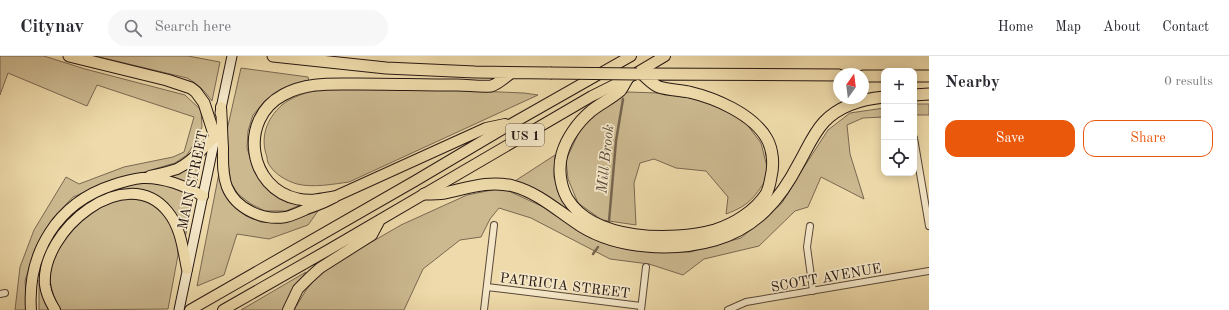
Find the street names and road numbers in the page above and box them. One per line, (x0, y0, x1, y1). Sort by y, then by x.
road number: US 1 (506, 124, 544, 146)
street label: MAIN STREET (176, 130, 210, 231)
street label: SCOTT AVENUE (770, 261, 883, 295)
street label: PATRICIA STREET (499, 271, 631, 301)

